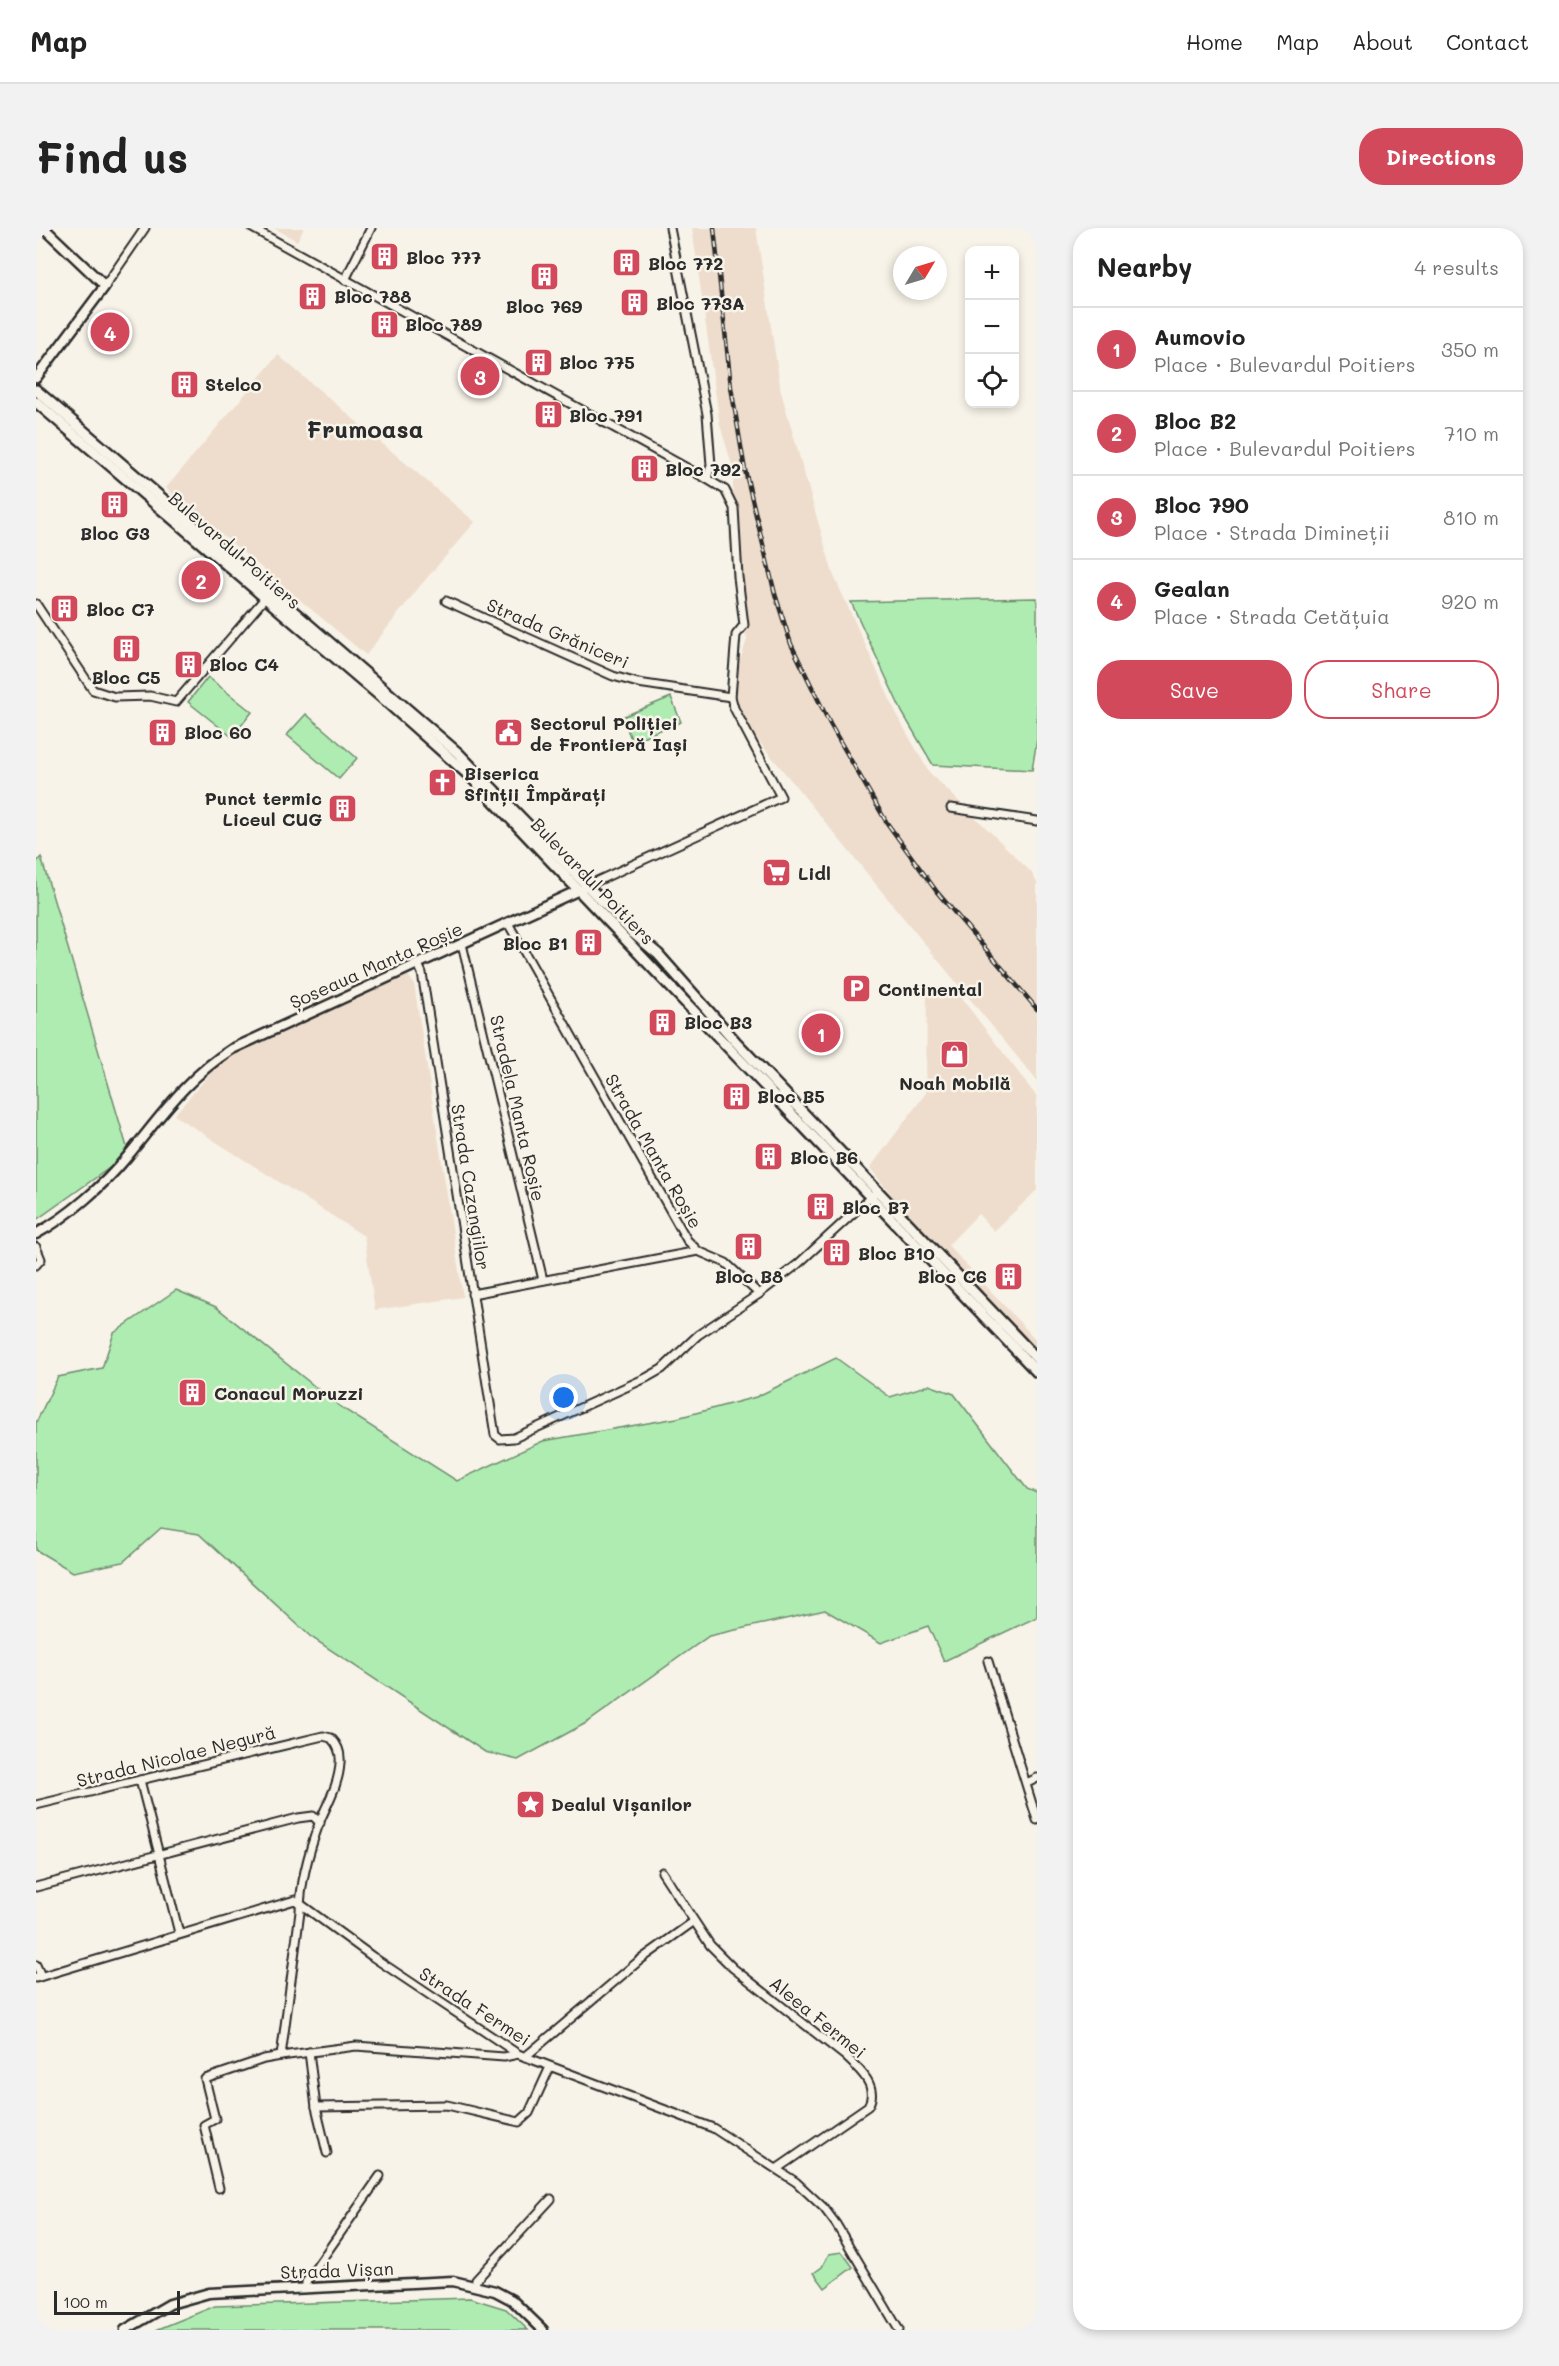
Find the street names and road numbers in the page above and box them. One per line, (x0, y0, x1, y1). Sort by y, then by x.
street label: Bulevardul Poitiers (164, 486, 306, 614)
street label: Strada Grăniceri (483, 592, 633, 674)
street label: Bulevardul Poitiers (526, 812, 660, 950)
street label: Șoseaua Manta Roșie (286, 916, 466, 1014)
street label: Stradela Manta Roșie (485, 1013, 551, 1203)
street label: Strada Manta Roșie (600, 1069, 708, 1233)
street label: Strada Cazangiilor (446, 1102, 496, 1272)
street label: Strada Nicolae Negură (74, 1720, 278, 1792)
street label: Strada Fermei (415, 1961, 535, 2051)
street label: Aleea Fermei (765, 1971, 871, 2063)
street label: Strada Vișan (280, 2256, 394, 2284)

